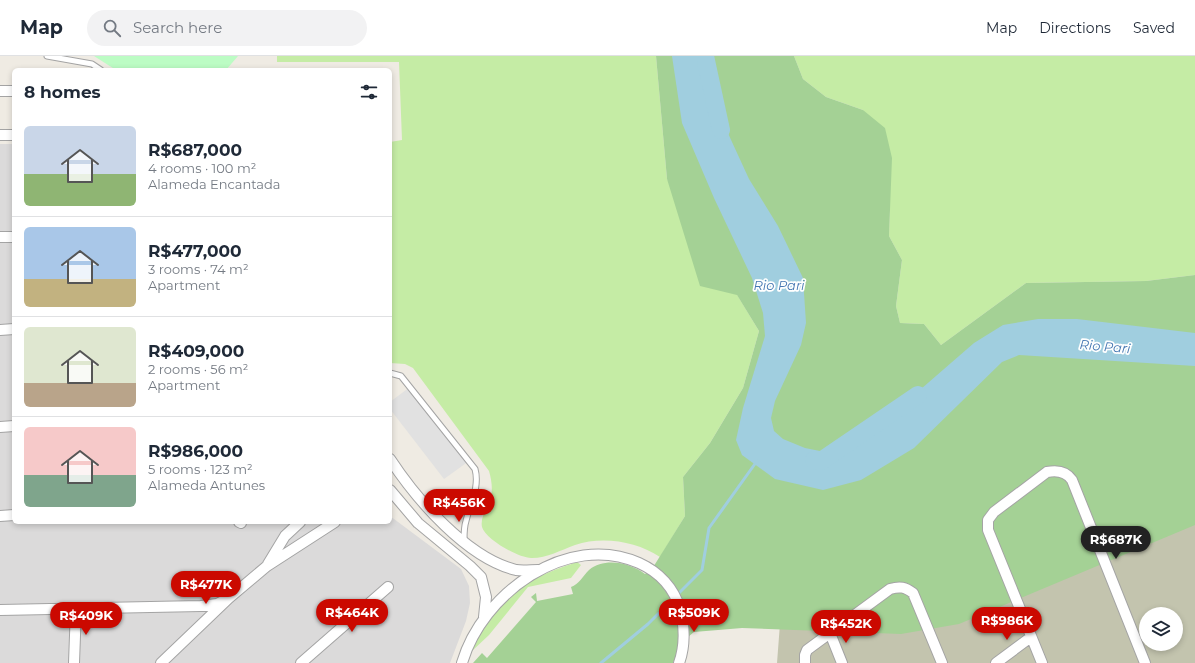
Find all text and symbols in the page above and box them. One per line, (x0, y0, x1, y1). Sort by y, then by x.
search box (87, 10, 367, 46)
text: Map (20, 16, 63, 39)
icon: search (101, 17, 123, 39)
text: Search here (133, 18, 222, 37)
text: Map (986, 19, 1017, 37)
text: Directions (1039, 19, 1111, 37)
text: Saved (1133, 19, 1175, 37)
icon: filters (358, 81, 380, 103)
text: 8 homes (24, 82, 101, 102)
text: R$687,000 (148, 140, 242, 160)
icon: home (56, 142, 104, 190)
text: 4 rooms · 100 m² (148, 160, 256, 176)
text: Alameda Encantada (148, 176, 280, 192)
text: R$477,000 (148, 241, 242, 261)
icon: home (56, 243, 104, 291)
text: 3 rooms · 74 m² (148, 261, 249, 277)
text: Apartment (148, 277, 220, 293)
water label: Rio Pari (753, 277, 805, 293)
water label: Rio Pari (1079, 336, 1132, 356)
text: R$409,000 (148, 341, 244, 361)
icon: home (56, 343, 104, 391)
text: 2 rooms · 56 m² (148, 361, 248, 377)
text: Apartment (148, 377, 220, 393)
text: R$986,000 (148, 441, 243, 461)
icon: home (56, 443, 104, 491)
text: 5 rooms · 123 m² (148, 461, 253, 477)
text: Alameda Antunes (148, 477, 265, 493)
pin: R$456K (426, 489, 492, 523)
text: R$456K (433, 494, 485, 510)
pin: R$687K (1083, 526, 1149, 560)
text: R$687K (1090, 531, 1142, 547)
pin: R$477K (173, 571, 239, 605)
text: R$477K (180, 576, 232, 592)
pin: R$464K (319, 599, 385, 633)
pin: R$509K (661, 599, 727, 633)
pin: R$409K (53, 602, 119, 636)
text: R$464K (325, 604, 379, 620)
text: R$509K (668, 604, 720, 620)
text: R$409K (59, 607, 113, 623)
pin: R$986K (974, 607, 1040, 641)
map controls (1139, 607, 1183, 651)
button: layers (1139, 607, 1183, 651)
pin: R$452K (813, 610, 879, 644)
text: R$986K (981, 612, 1033, 628)
text: R$452K (820, 615, 872, 631)

